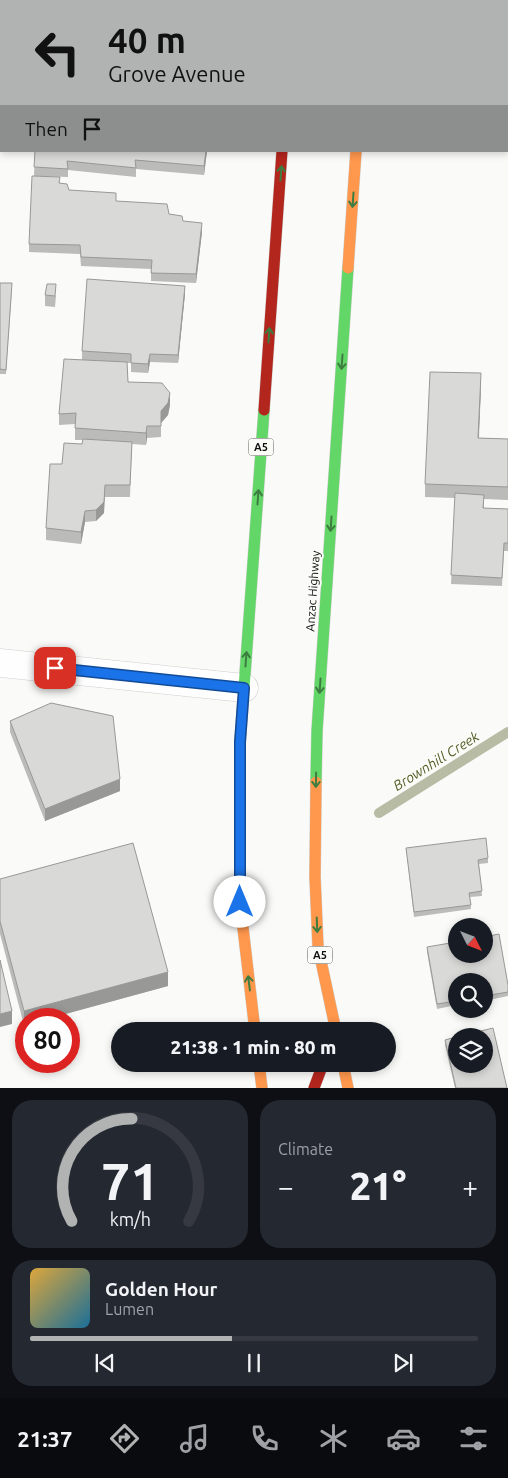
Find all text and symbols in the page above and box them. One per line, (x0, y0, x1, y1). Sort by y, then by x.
icon: left (25, 20, 90, 85)
text: 40 m (108, 20, 186, 60)
text: Grove Avenue (108, 61, 246, 86)
icon: arrive (78, 115, 106, 143)
text: Then (25, 118, 68, 140)
one-way arrow (276, 165, 286, 181)
one-way arrow (348, 192, 357, 208)
one-way arrow (265, 327, 274, 343)
one-way arrow (337, 354, 347, 370)
road number: A5 (248, 438, 274, 456)
one-way arrow (253, 489, 262, 505)
one-way arrow (326, 516, 336, 532)
street label: Anzac Highway (303, 550, 322, 632)
pin (34, 647, 76, 689)
one-way arrow (241, 651, 251, 667)
icon: arrive (41, 654, 69, 682)
one-way arrow (315, 678, 324, 694)
water label: Brownhill Creek (390, 728, 483, 794)
one-way arrow (311, 771, 321, 787)
position arrow (213, 875, 265, 927)
one-way arrow (313, 917, 322, 933)
north arrow (448, 918, 492, 962)
map controls (448, 918, 493, 1073)
road number: A5 (308, 946, 332, 964)
button: search (448, 973, 493, 1018)
one-way arrow (244, 975, 254, 991)
speed limit sign: 80 (15, 1008, 80, 1073)
button: layers (448, 1028, 493, 1073)
text: 21:38 · 1 min · 80 m (171, 1036, 336, 1058)
text: Climate (278, 1140, 333, 1158)
text: 71 (101, 1152, 159, 1210)
text: 21° (350, 1165, 406, 1207)
text: − (278, 1171, 294, 1202)
text: + (462, 1171, 478, 1202)
text: km/h (109, 1209, 151, 1229)
text: Golden Hour (105, 1278, 217, 1300)
text: Lumen (105, 1300, 154, 1318)
icon: previous (91, 1349, 119, 1377)
icon: pause (240, 1349, 268, 1377)
icon: next (389, 1349, 417, 1377)
icon: directions (107, 1421, 142, 1456)
icon: music (177, 1421, 212, 1456)
icon: phone (247, 1421, 282, 1456)
icon: climate (316, 1421, 351, 1456)
icon: car (386, 1421, 421, 1456)
icon: filters (456, 1421, 491, 1456)
text: 21:37 (17, 1426, 72, 1451)

